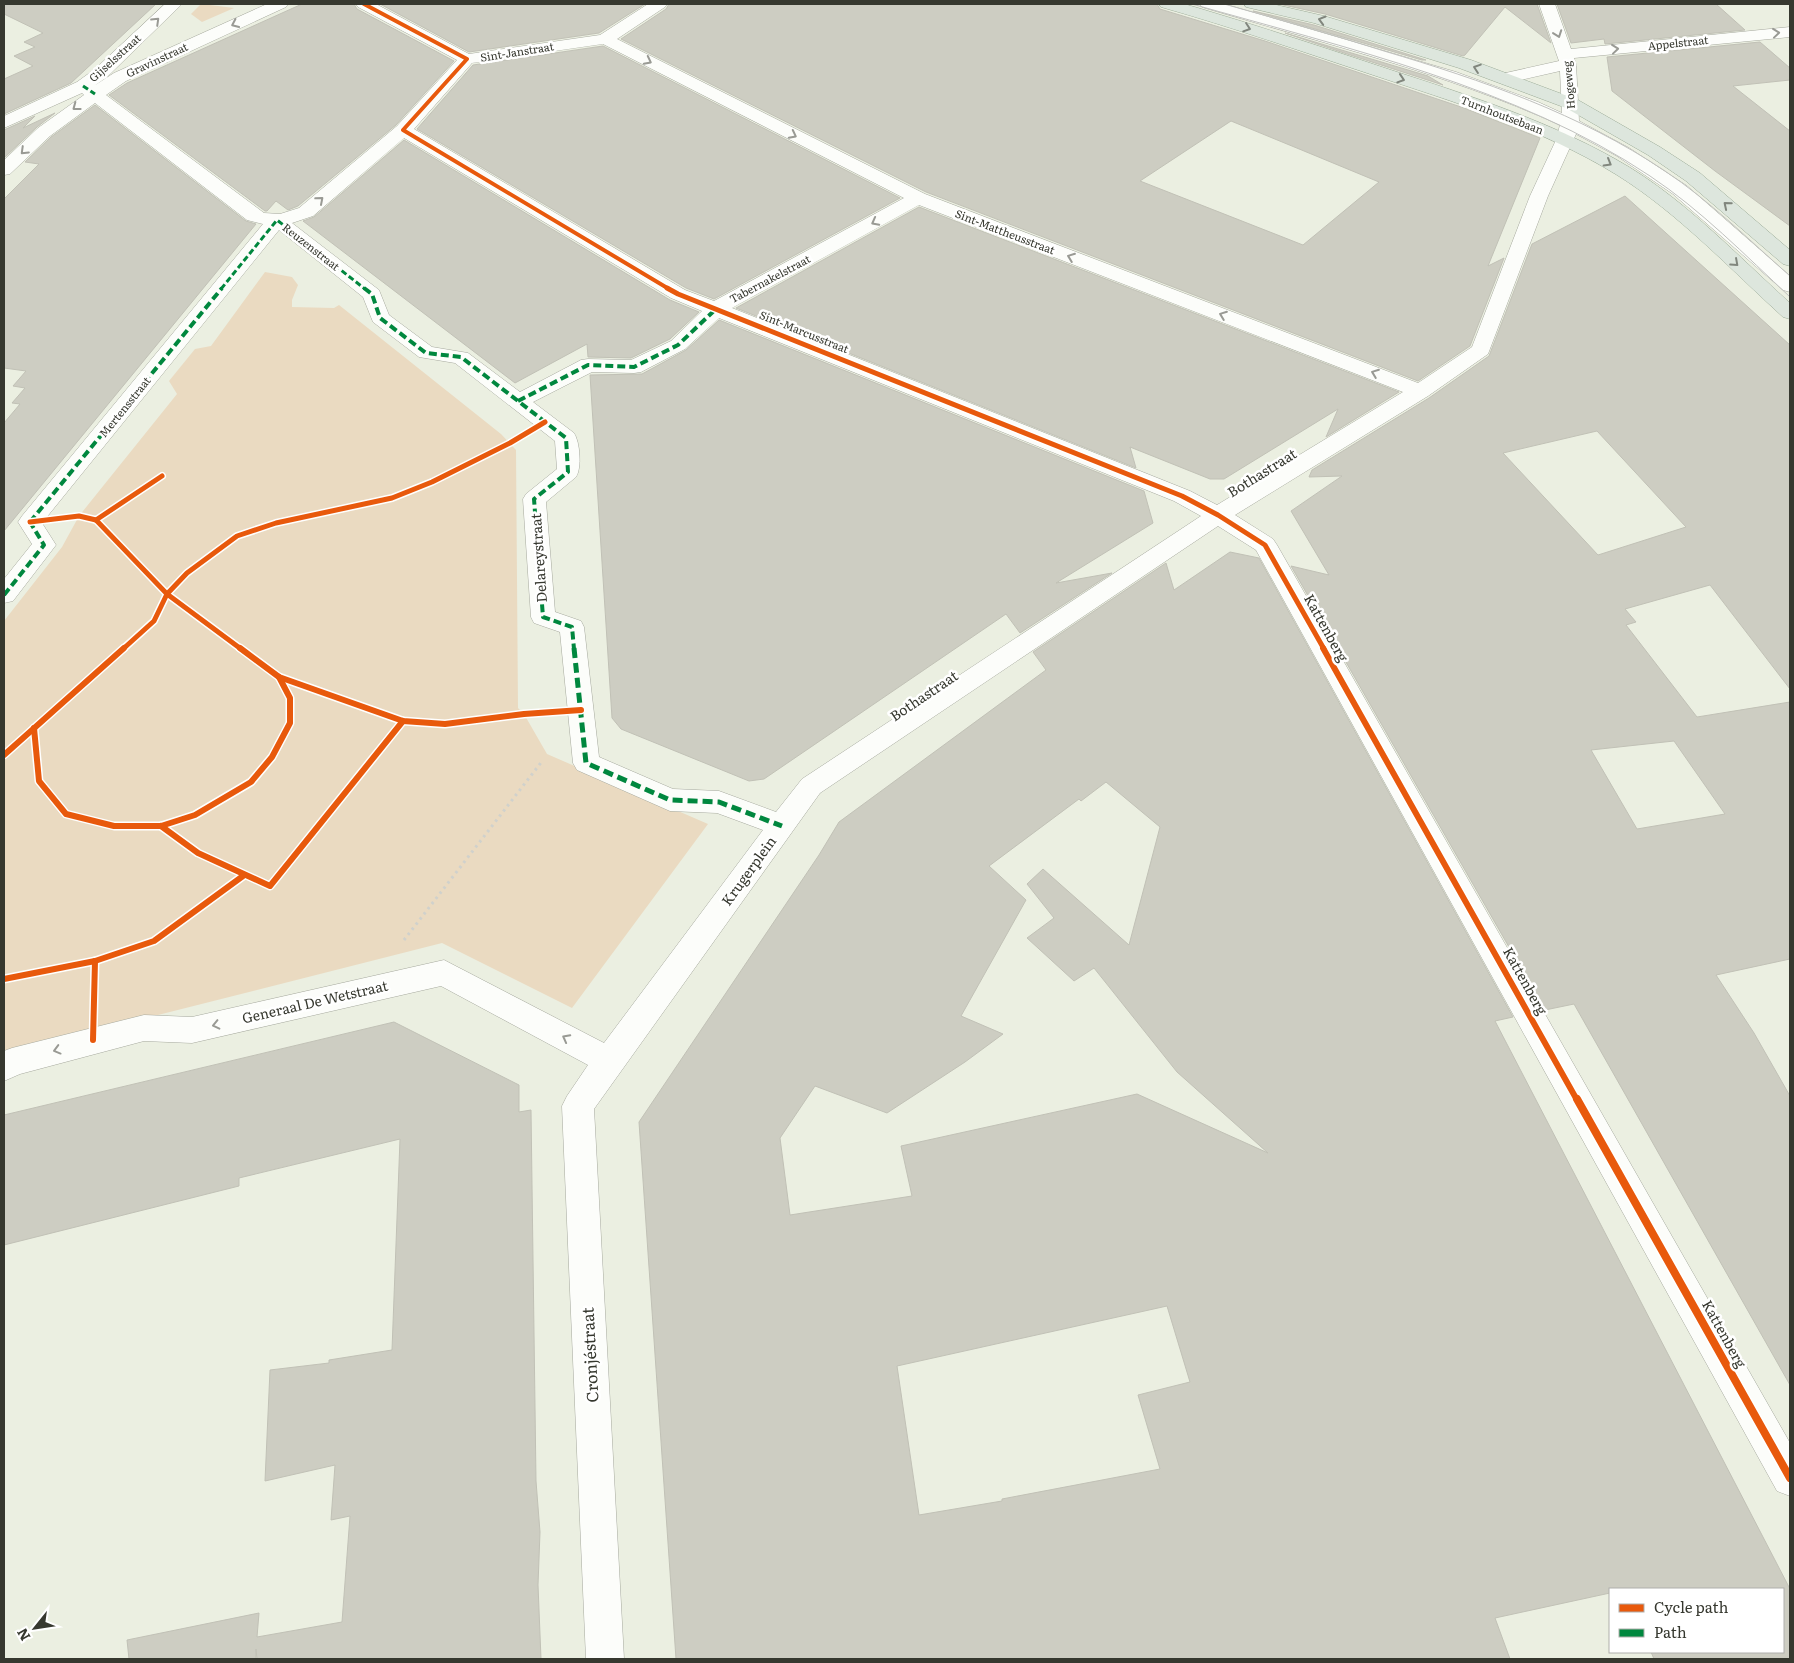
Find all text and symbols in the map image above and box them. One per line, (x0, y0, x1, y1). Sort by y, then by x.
one-way arrow (1318, 16, 1326, 26)
one-way arrow (150, 18, 159, 27)
one-way arrow (231, 18, 240, 28)
one-way arrow (1242, 23, 1251, 33)
one-way arrow (1772, 28, 1780, 39)
street label: Gijselsstraat (85, 29, 144, 85)
one-way arrow (1552, 29, 1562, 38)
street label: Appelstraat (1647, 31, 1710, 53)
street label: Sint-Janstraat (479, 37, 555, 65)
street label: Gravinstraat (123, 38, 191, 80)
one-way arrow (1611, 44, 1619, 55)
one-way arrow (643, 55, 652, 65)
street label: Hogeweg (1558, 60, 1578, 110)
one-way arrow (1473, 64, 1482, 74)
one-way arrow (1397, 74, 1405, 84)
street label: Turnhoutsebaan (1458, 91, 1546, 137)
one-way arrow (72, 101, 82, 110)
one-way arrow (788, 128, 797, 139)
one-way arrow (20, 145, 29, 154)
one-way arrow (1602, 156, 1611, 166)
one-way arrow (314, 197, 323, 206)
one-way arrow (1724, 202, 1733, 210)
street label: Sint-Mattheusstraat (953, 205, 1058, 258)
one-way arrow (872, 215, 881, 225)
street label: Reuzenstraat (280, 219, 344, 274)
street label: Tabernakelstraat (726, 250, 813, 306)
one-way arrow (1067, 253, 1076, 263)
one-way arrow (1729, 257, 1738, 266)
street label: Sint-Marcusstraat (757, 306, 852, 356)
one-way arrow (1219, 311, 1228, 321)
one-way arrow (1371, 369, 1380, 379)
street label: Mertensstraat (95, 372, 154, 440)
street label: Bothastraat (1223, 443, 1300, 501)
street label: Delareystraat (525, 512, 551, 603)
street label: Kattenberg (1300, 590, 1354, 665)
street label: Bothastraat (885, 665, 962, 725)
street label: Krugerplein (716, 832, 780, 909)
street label: Kattenberg (1499, 943, 1553, 1018)
street label: Generaal De Wetstraat (240, 974, 390, 1028)
one-way arrow (211, 1019, 220, 1030)
one-way arrow (562, 1034, 571, 1044)
one-way arrow (53, 1045, 61, 1055)
street label: Kattenberg (1698, 1296, 1752, 1371)
street label: Cronjéstraat (574, 1306, 603, 1403)
legend (1609, 1588, 1784, 1653)
text: Cycle path (1654, 1595, 1729, 1618)
north arrow (10, 1603, 60, 1653)
text: Path (1654, 1620, 1687, 1643)
text: N (11, 1625, 34, 1645)

